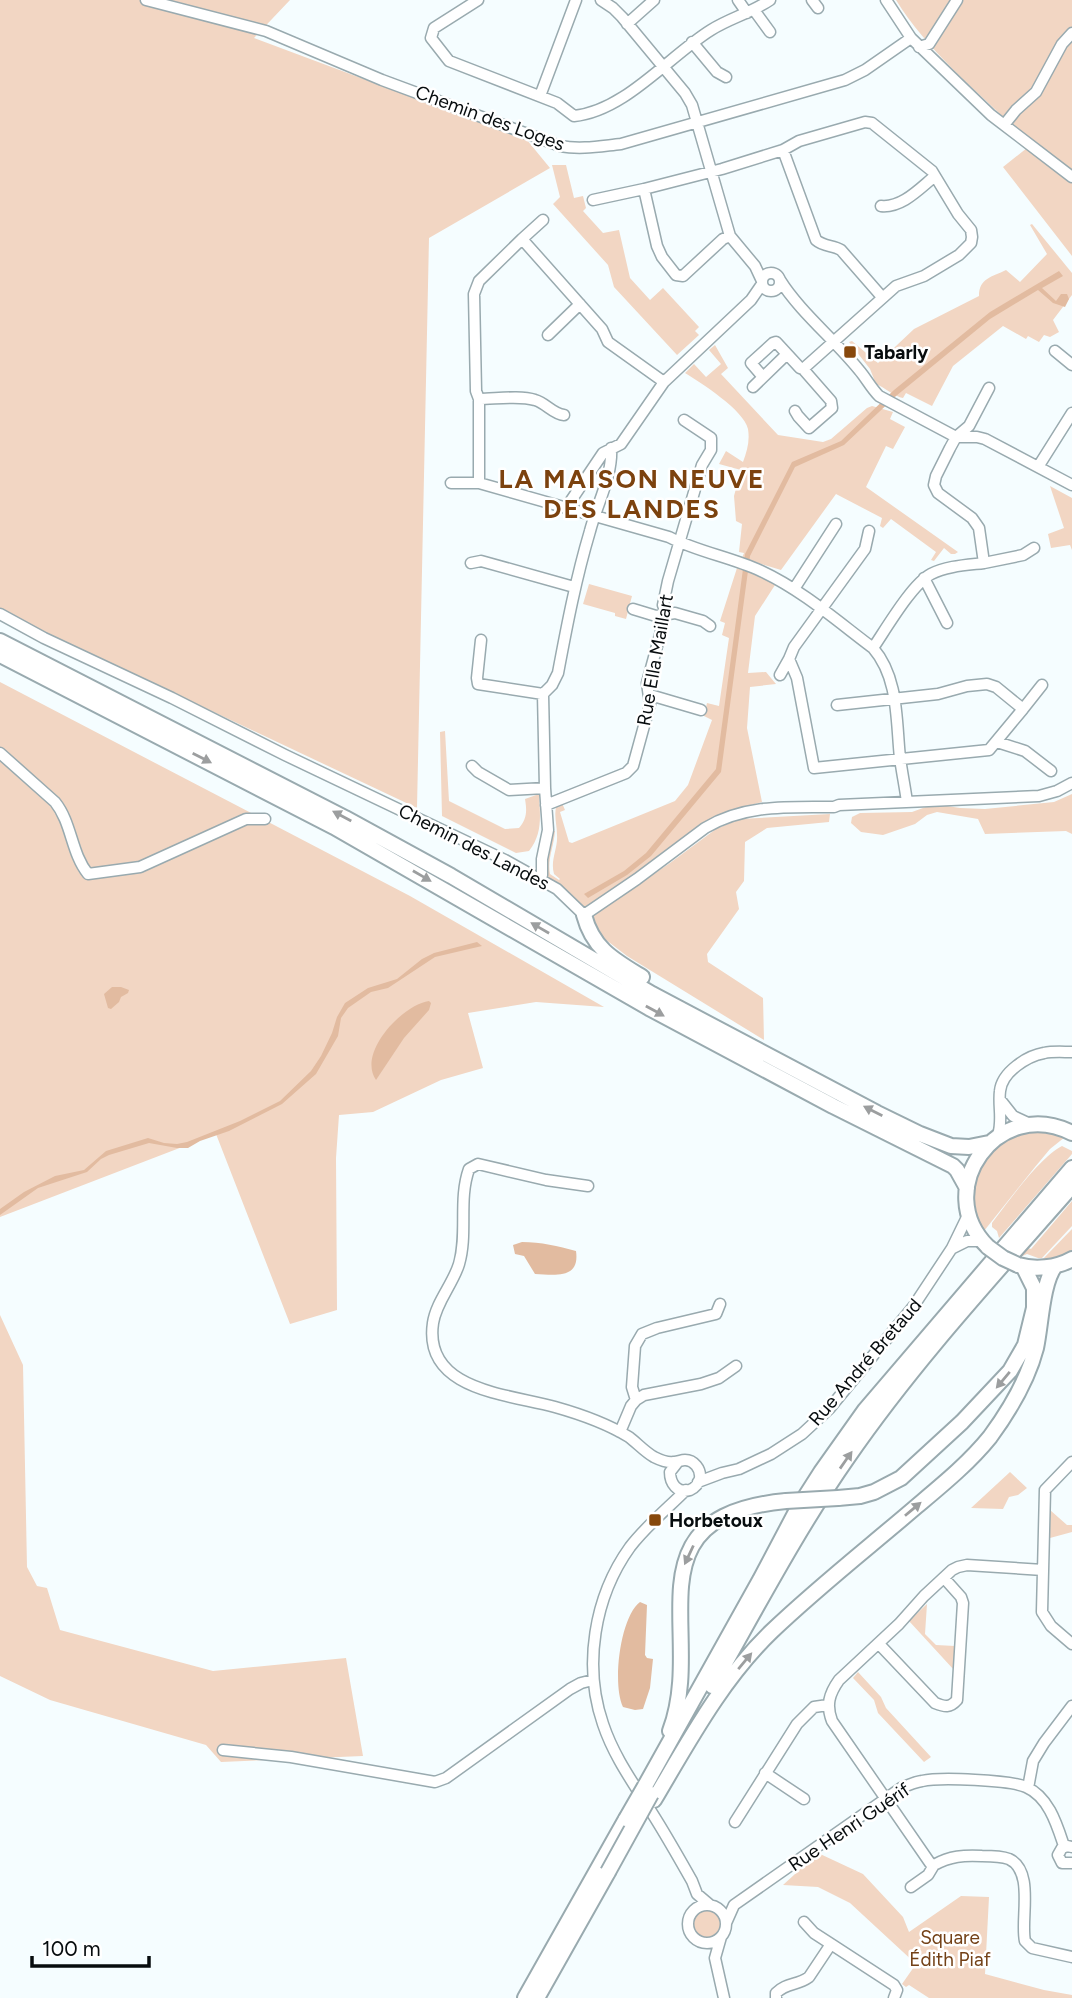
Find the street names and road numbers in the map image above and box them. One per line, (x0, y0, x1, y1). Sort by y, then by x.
street label: Chemin des Loges (412, 80, 568, 156)
street label: Rue Ella Maillart (632, 592, 678, 728)
street label: Chemin des Landes (395, 799, 553, 895)
street label: Rue André Bretaud (804, 1294, 926, 1430)
street label: Rue Henri Guérif (784, 1778, 914, 1876)

